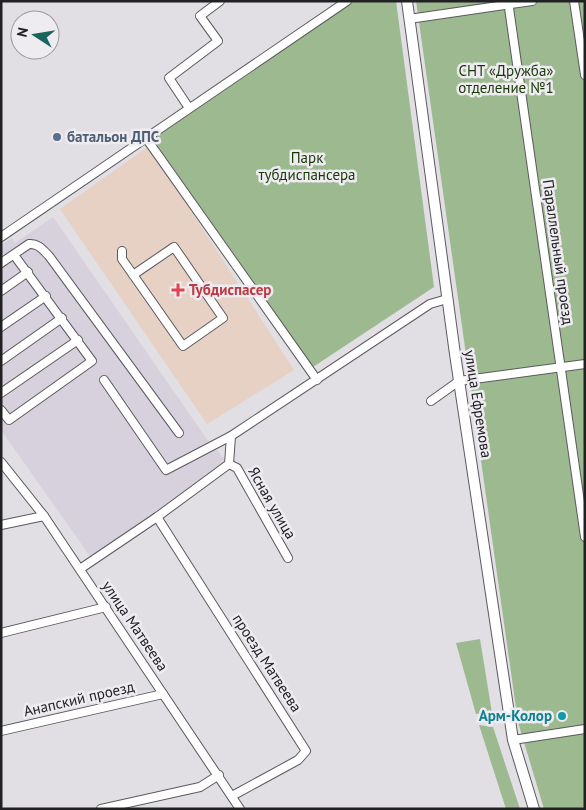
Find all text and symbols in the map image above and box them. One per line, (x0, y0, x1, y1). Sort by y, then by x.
north arrow (10, 10, 60, 60)
text: N (13, 26, 32, 39)
park label: СНТ «Дружба» отделение №1 (458, 61, 554, 97)
place label: батальон ДПС (67, 127, 160, 146)
marker: батальон ДПС (51, 131, 63, 143)
park label: Парк тубдиспансера (258, 148, 356, 184)
street label: Параллельный проезд (539, 178, 578, 326)
place label: Тубдиспасер (189, 280, 271, 299)
marker: Тубдиспасер (171, 283, 185, 297)
street label: улица Ефремова (461, 349, 496, 459)
street label: Ясная улица (244, 463, 301, 542)
street label: улица Матвеева (98, 577, 173, 675)
street label: проезд Матвеева (229, 610, 306, 715)
street label: Анапский проезд (22, 677, 136, 721)
place label: Арм-Колор (479, 706, 552, 725)
marker: Арм-Колор (556, 710, 568, 722)

